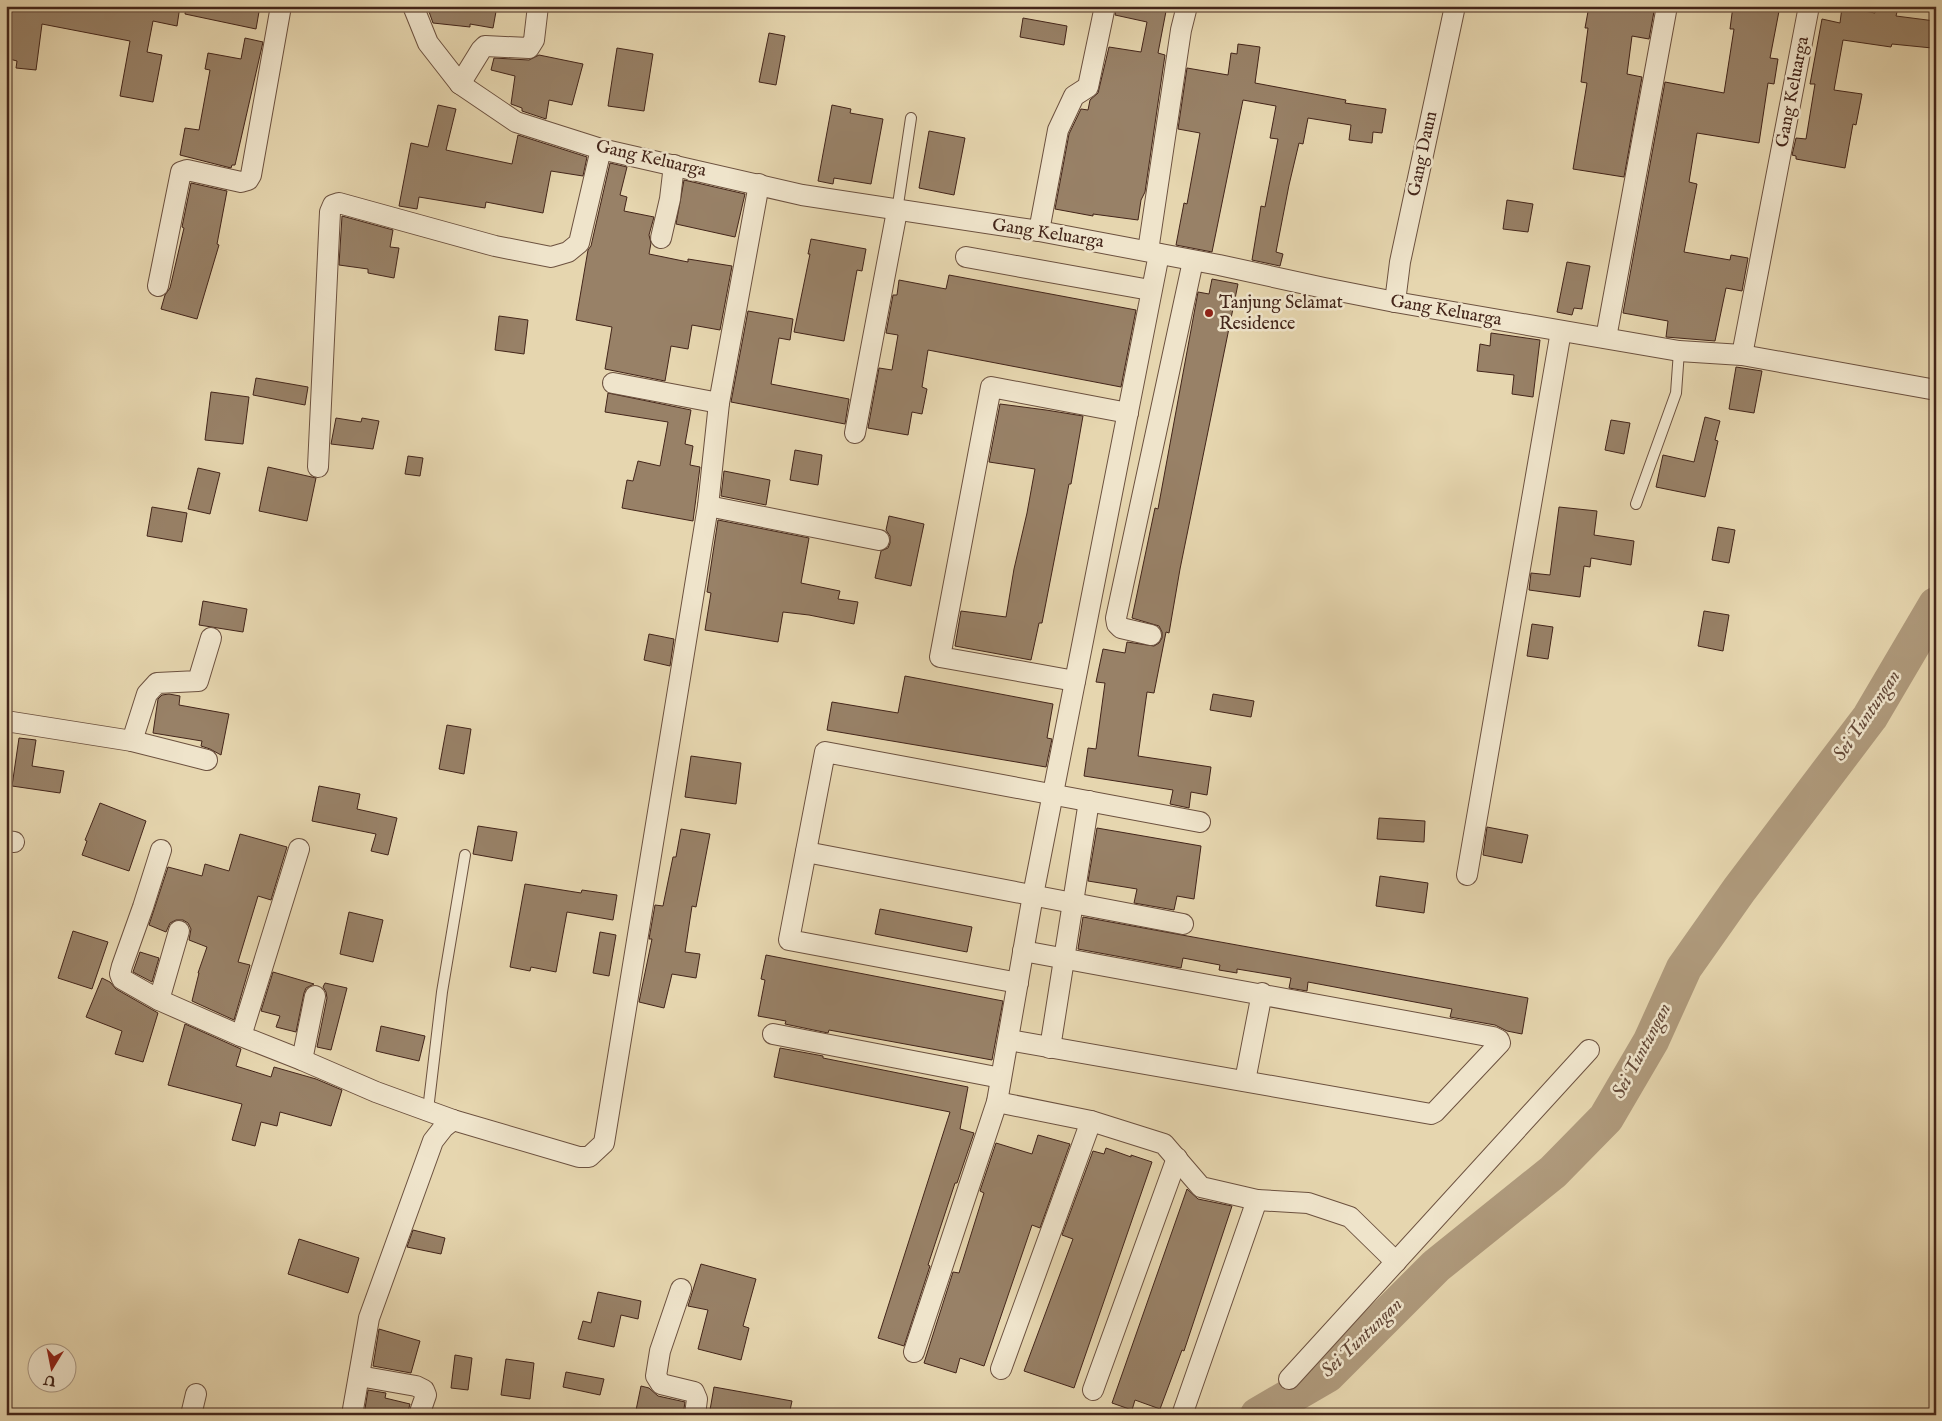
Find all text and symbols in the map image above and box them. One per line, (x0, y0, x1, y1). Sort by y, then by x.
street label: Gang Keluarga (1771, 34, 1815, 150)
street label: Gang Daun (1403, 109, 1443, 199)
street label: Gang Keluarga (593, 135, 709, 183)
street label: Gang Keluarga (991, 214, 1106, 254)
street label: Gang Keluarga (1388, 290, 1504, 332)
place label: Tanjung Selamat Residence (1219, 292, 1343, 336)
marker: Tanjung Selamat Residence (1203, 307, 1215, 319)
water label: Sei Tuntungan (1828, 666, 1906, 766)
water label: Sei Tuntungan (1607, 999, 1677, 1103)
water label: Sei Tuntungan (1316, 1293, 1408, 1383)
north arrow (28, 1344, 78, 1394)
text: U (41, 1370, 58, 1390)

